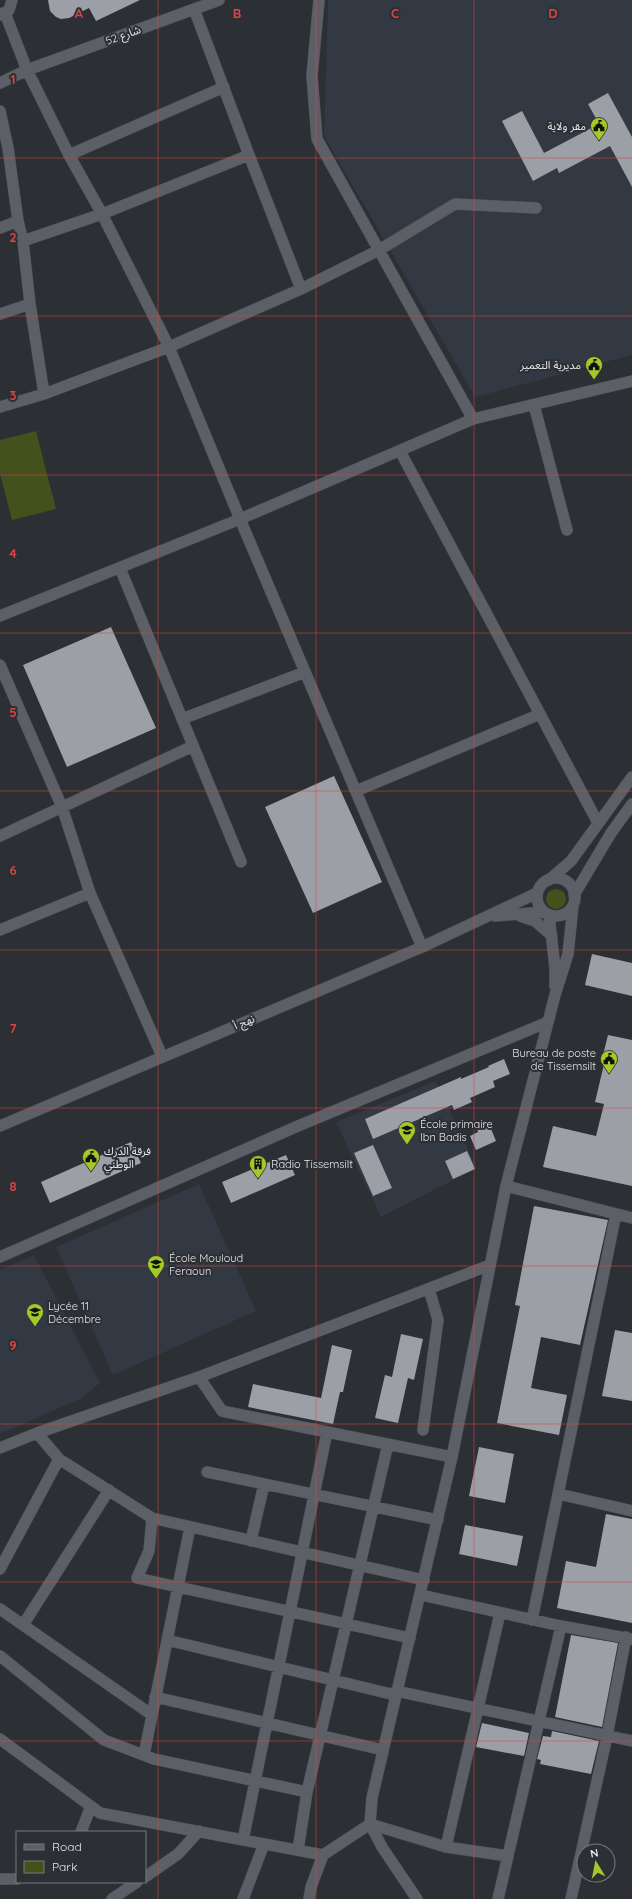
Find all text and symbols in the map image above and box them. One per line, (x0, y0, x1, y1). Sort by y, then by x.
text: A (75, 5, 84, 21)
text: B (233, 5, 241, 21)
text: C (391, 5, 399, 21)
text: D (548, 5, 558, 21)
street label: شارع 52 (103, 22, 143, 49)
text: 1 (10, 71, 16, 87)
public building icon: مقر ولاية (589, 116, 609, 141)
place label: مقر ولاية (547, 119, 586, 133)
text: 2 (9, 229, 17, 245)
public building icon: مديرية التعمير (584, 355, 604, 380)
place label: مديرية التعمير (519, 358, 581, 372)
text: 3 (10, 387, 17, 403)
text: 4 (9, 545, 17, 561)
text: 5 (9, 704, 17, 720)
text: 6 (9, 862, 17, 878)
street label: نهج أ (231, 1011, 257, 1034)
text: 7 (9, 1020, 17, 1036)
place label: Bureau de poste de Tissemsilt (512, 1046, 596, 1073)
public building icon: Bureau de poste de Tissemsilt (599, 1049, 619, 1074)
place label: École primaire Ibn Badis (420, 1117, 493, 1144)
school or university icon: École primaire Ibn Badis (397, 1120, 417, 1145)
place label: فرقة الدرك الوطني (104, 1144, 151, 1174)
public building icon: فرقة الدرك الوطني (81, 1147, 101, 1172)
building icon: Radio Tissemsilt (248, 1154, 268, 1179)
place label: Radio Tissemsilt (271, 1157, 353, 1171)
text: 8 (9, 1178, 17, 1194)
place label: École Mouloud Feraoun (169, 1251, 243, 1278)
school or university icon: École Mouloud Feraoun (146, 1254, 166, 1279)
place label: Lycée 11 Décembre (48, 1299, 101, 1326)
school or university icon: Lycée 11 Décembre (25, 1302, 45, 1327)
text: 9 (9, 1337, 17, 1353)
legend (16, 1831, 146, 1883)
text: Road (52, 1839, 82, 1854)
north arrow (576, 1843, 616, 1883)
text: N (589, 1846, 599, 1861)
text: Park (52, 1859, 77, 1874)

